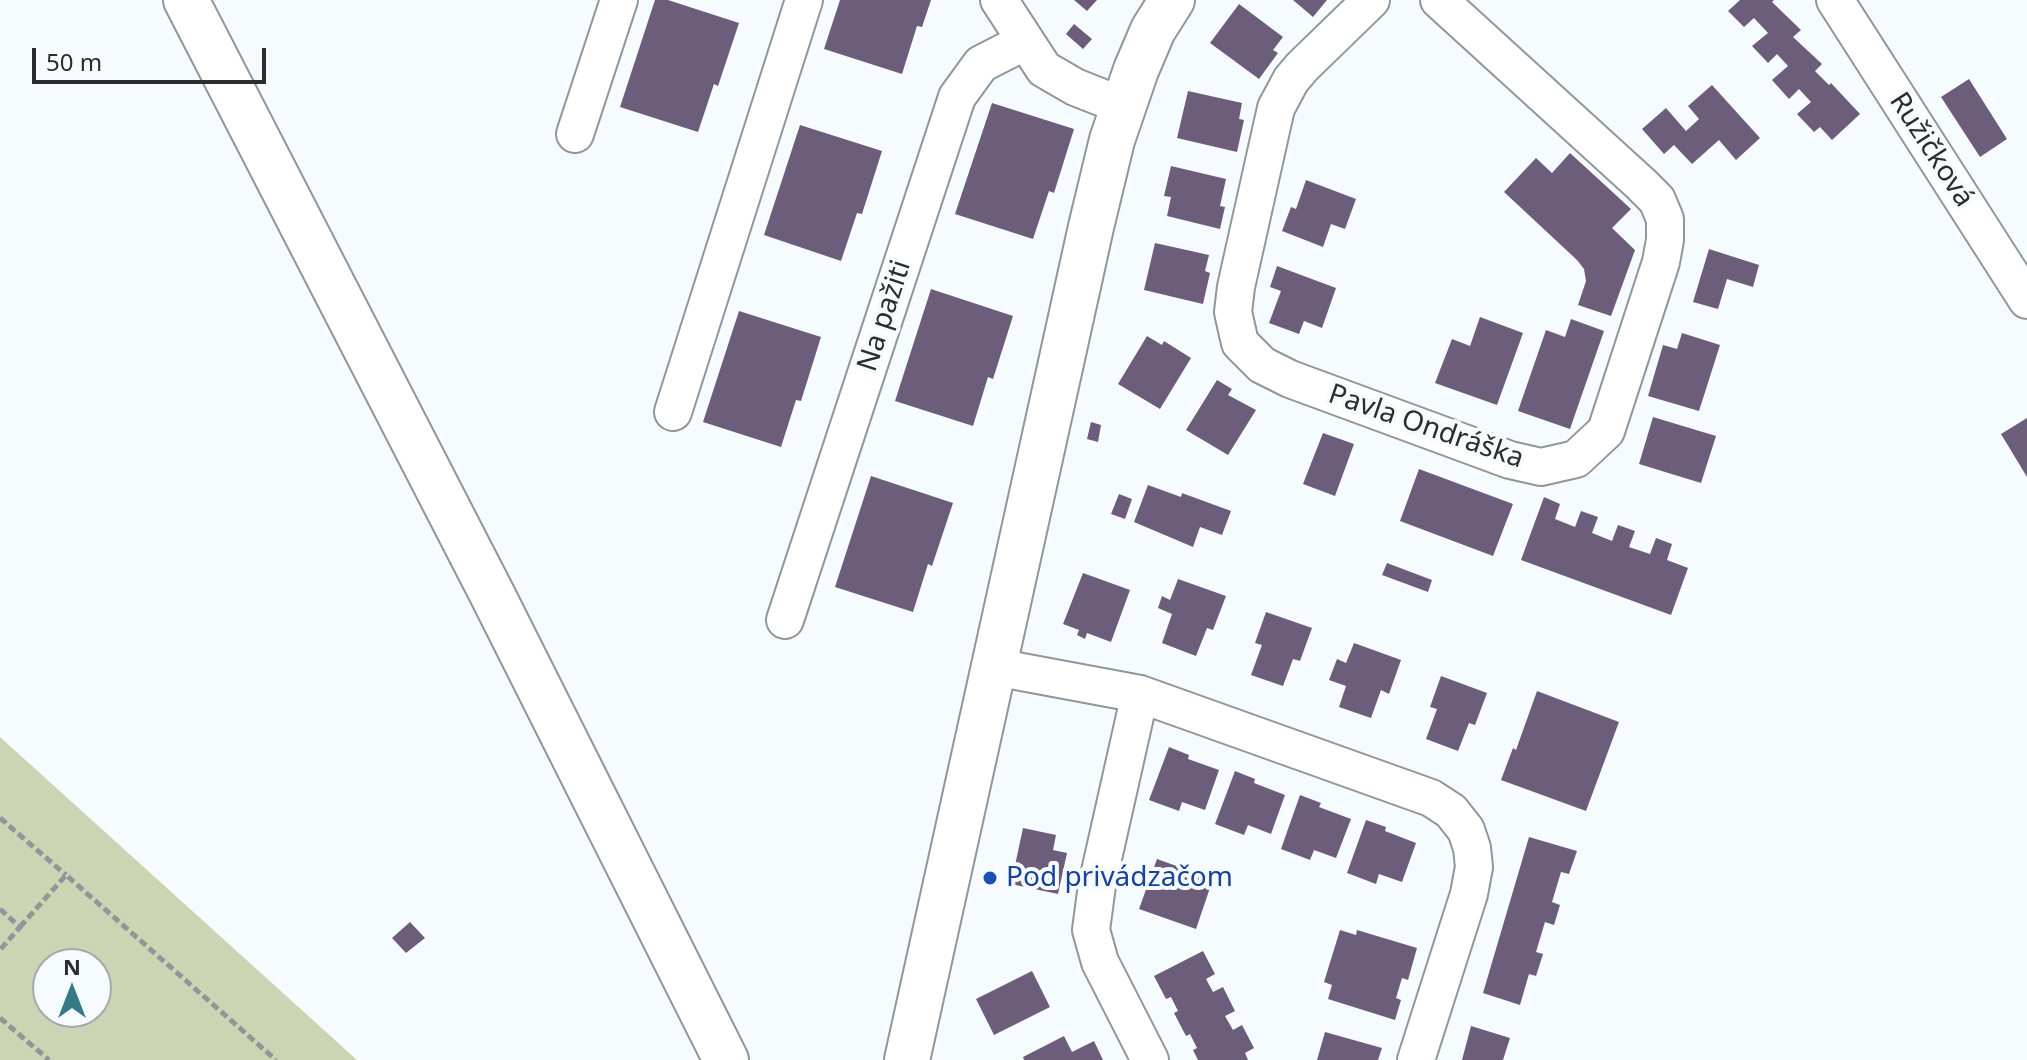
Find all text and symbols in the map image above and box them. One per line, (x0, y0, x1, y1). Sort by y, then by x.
scale bar (36, 32, 270, 82)
text: 50 m (46, 45, 102, 78)
street label: Ružičková (1882, 86, 1980, 214)
street label: Na pažiti (851, 256, 919, 376)
street label: Pavla Ondráška (1324, 378, 1528, 476)
place label: Pod privádzačom (1006, 861, 1233, 895)
marker: Pod privádzačom (981, 869, 999, 887)
north arrow (32, 948, 112, 1028)
text: N (63, 951, 81, 981)

